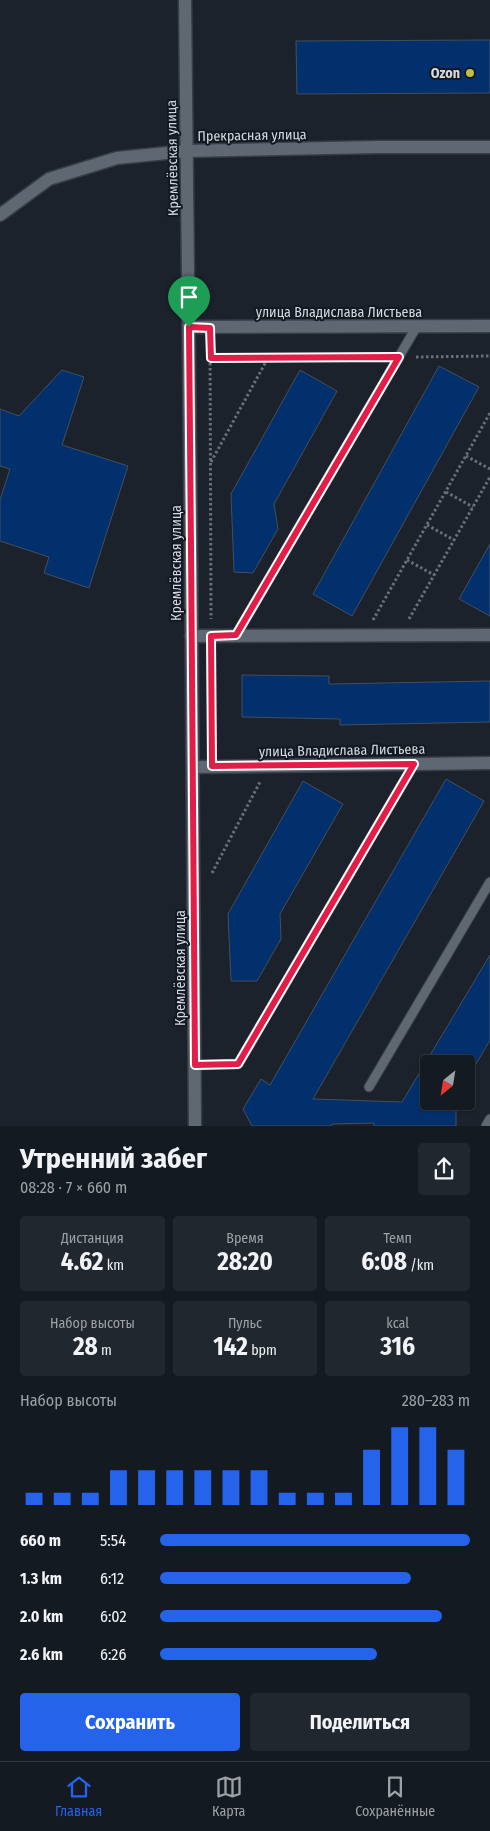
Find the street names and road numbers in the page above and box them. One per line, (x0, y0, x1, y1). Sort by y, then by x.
street label: Кремлёвская улица (163, 100, 182, 216)
street label: Прекрасная улица (197, 126, 307, 145)
street label: улица Владислава Листьева (256, 304, 422, 321)
street label: Кремлёвская улица (168, 505, 185, 621)
street label: улица Владислава Листьева (259, 741, 425, 760)
street label: Кремлёвская улица (172, 910, 189, 1026)

